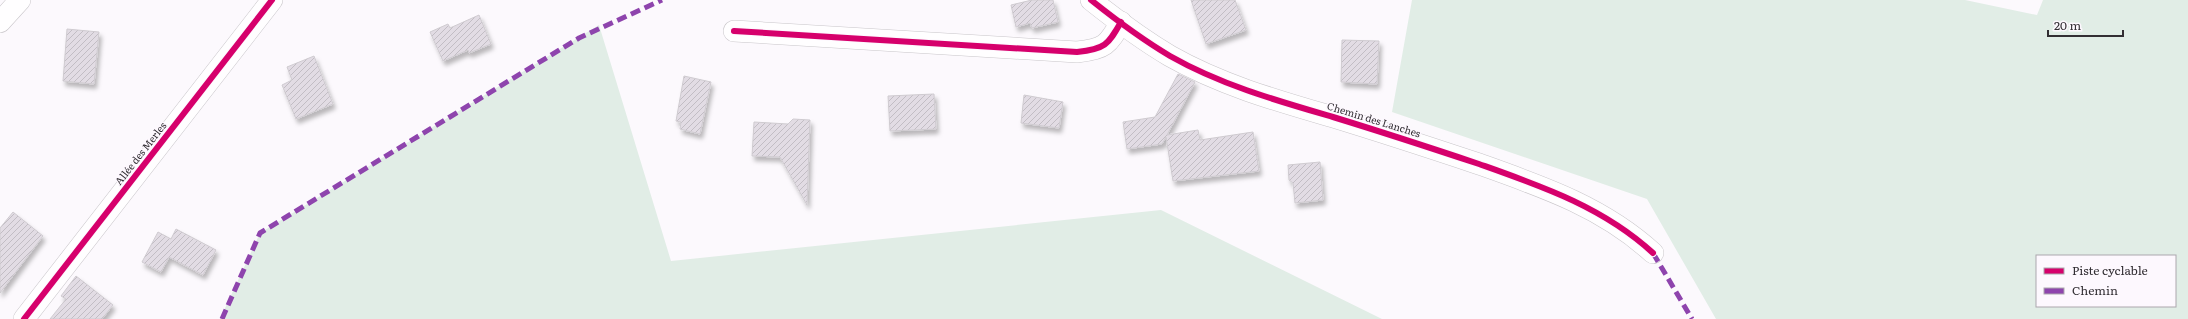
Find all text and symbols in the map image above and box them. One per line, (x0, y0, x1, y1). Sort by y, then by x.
scale bar (2048, 12, 2123, 38)
text: 20 m (2054, 16, 2081, 34)
street label: Chemin des Lanches (1325, 98, 1423, 140)
street label: Allée des Merles (111, 118, 170, 188)
legend (2036, 255, 2176, 307)
text: Piste cyclable (2072, 261, 2148, 279)
text: Chemin (2072, 281, 2118, 299)

